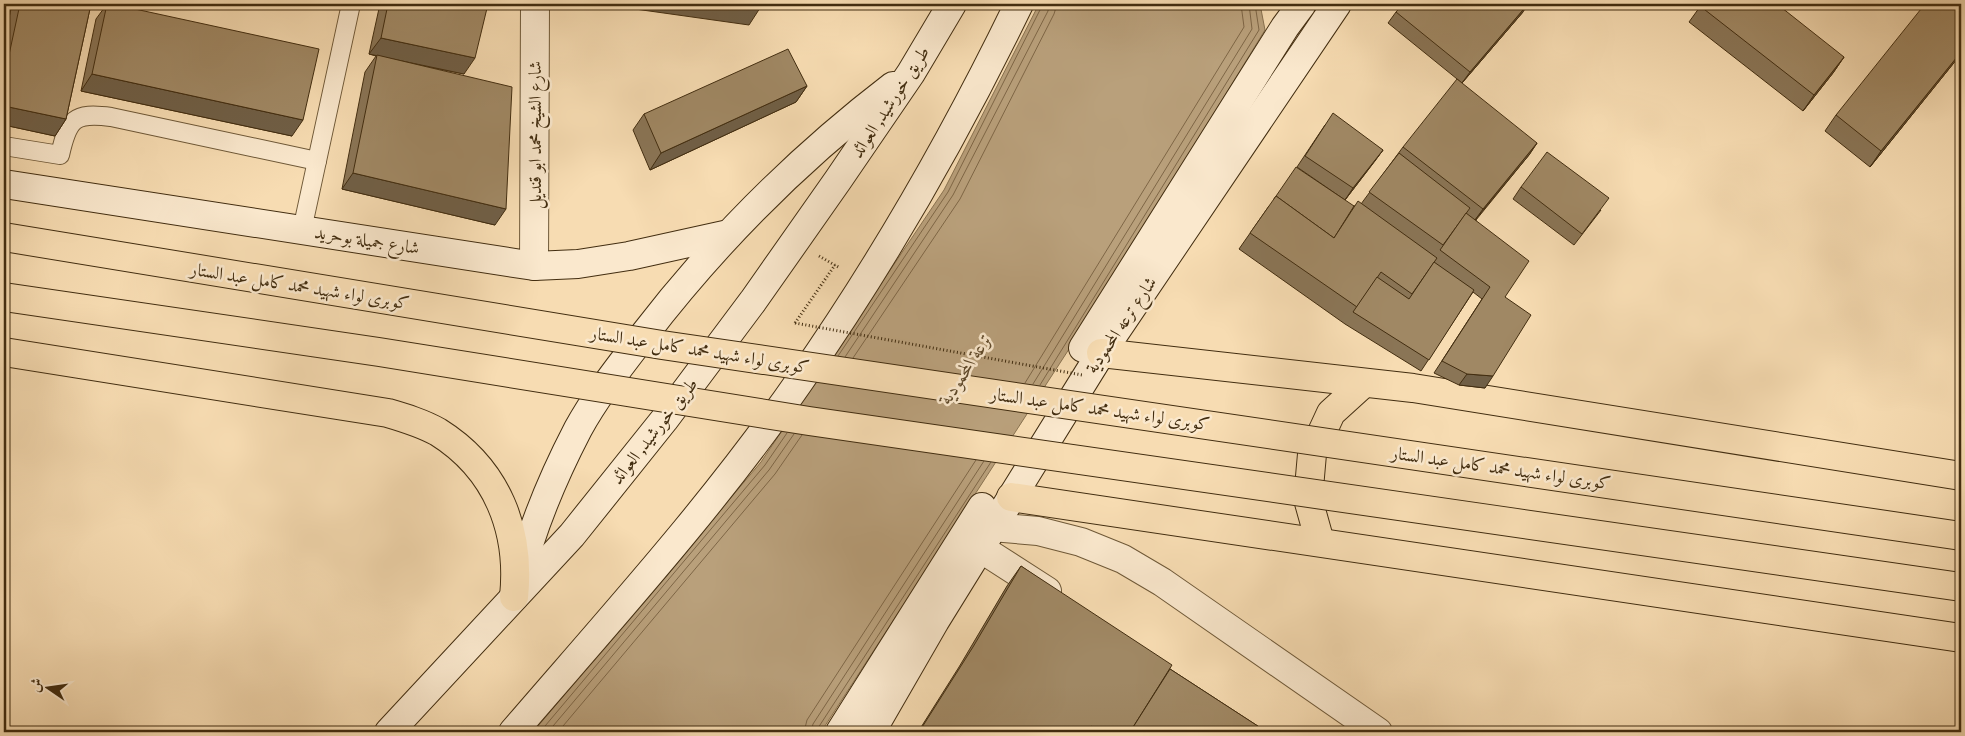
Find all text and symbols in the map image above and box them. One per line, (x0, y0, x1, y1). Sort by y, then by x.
street label: طريق خورشيد, العوائد (843, 40, 936, 163)
street label: شارع الشيخ محمد ابو قنديل (521, 61, 551, 209)
street label: شارع جميلة بوحريد (312, 218, 422, 263)
street label: كوبرى لواء شهيد محمد كامل عبد الستار (187, 255, 412, 316)
street label: شارع ترعه المحمودية (1078, 271, 1165, 380)
street label: كوبرى لواء شهيد محمد كامل عبد الستار (587, 319, 812, 380)
water label: ترعة المحمودية (930, 326, 999, 411)
street label: طريق خورشيد, العوائد (603, 372, 704, 490)
street label: كوبرى لواء شهيد محمد كامل عبد الستار (986, 379, 1212, 437)
street label: كوبرى لواء شهيد محمد كامل عبد الستار (1387, 438, 1613, 496)
north arrow (22, 664, 72, 714)
text: ش (24, 676, 47, 694)

